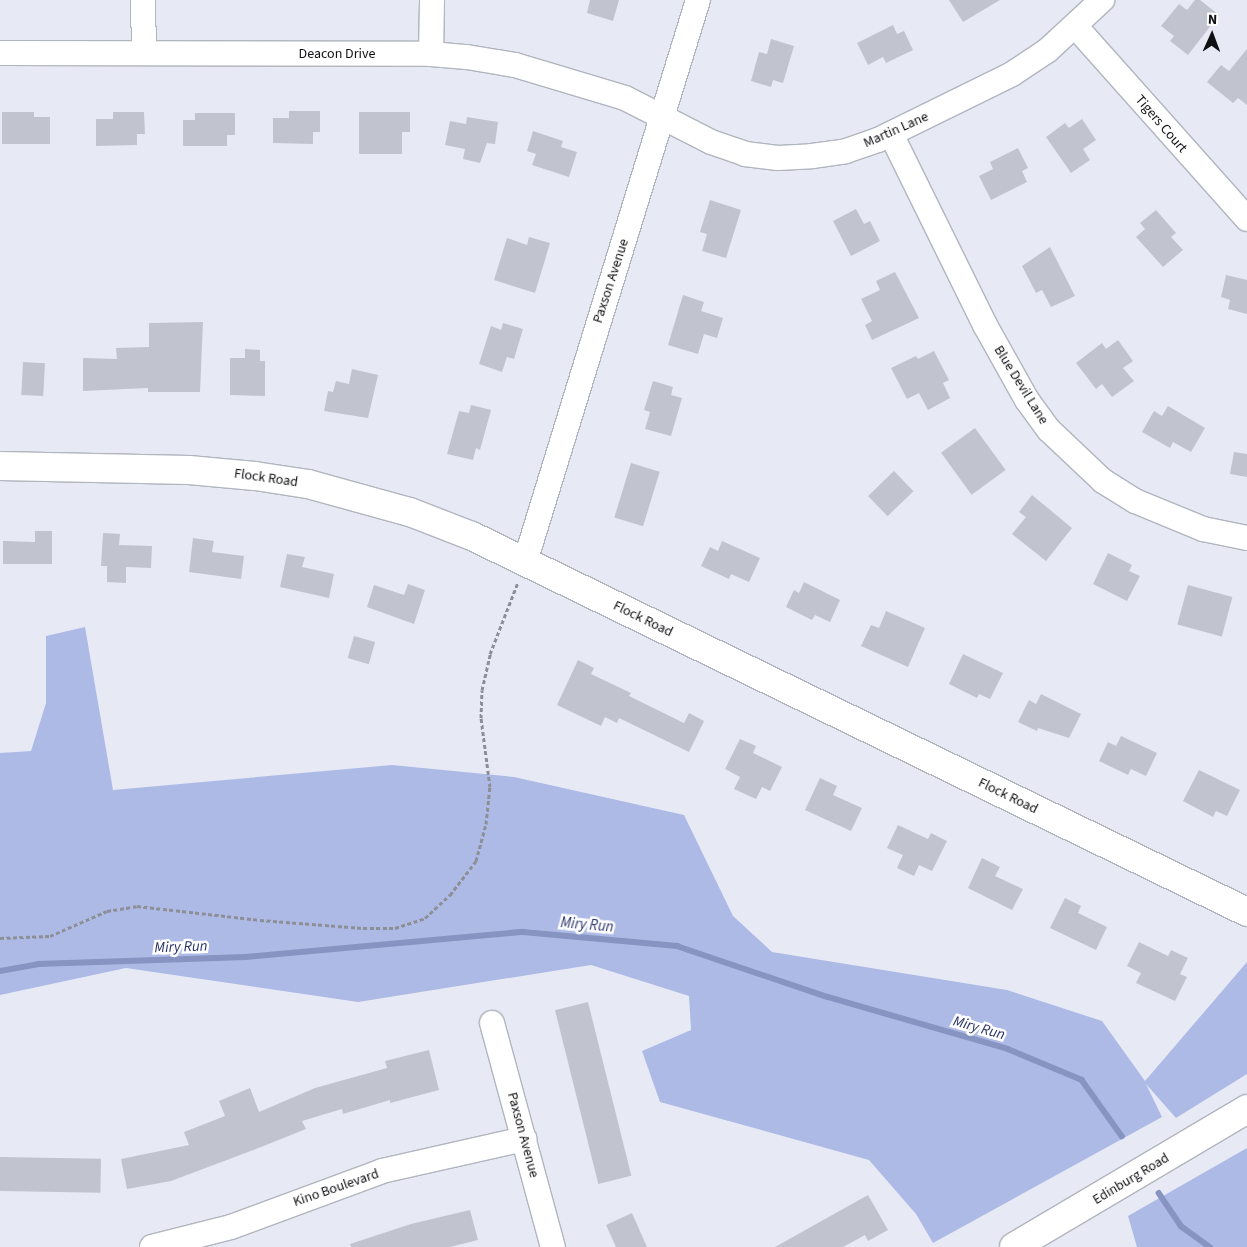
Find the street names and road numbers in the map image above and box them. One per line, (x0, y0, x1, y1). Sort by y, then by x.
street label: Deacon Drive (299, 46, 375, 62)
street label: Tigers Court (1131, 92, 1191, 156)
street label: Martin Lane (861, 108, 931, 152)
street label: Paxson Avenue (589, 237, 633, 325)
street label: Blue Devil Lane (990, 343, 1052, 427)
street label: Flock Road (233, 465, 299, 491)
street label: Flock Road (610, 597, 676, 641)
street label: Flock Road (975, 774, 1041, 818)
street label: Paxson Avenue (504, 1090, 542, 1180)
street label: Edinburg Road (1090, 1150, 1172, 1208)
street label: Kino Boulevard (291, 1166, 381, 1210)

